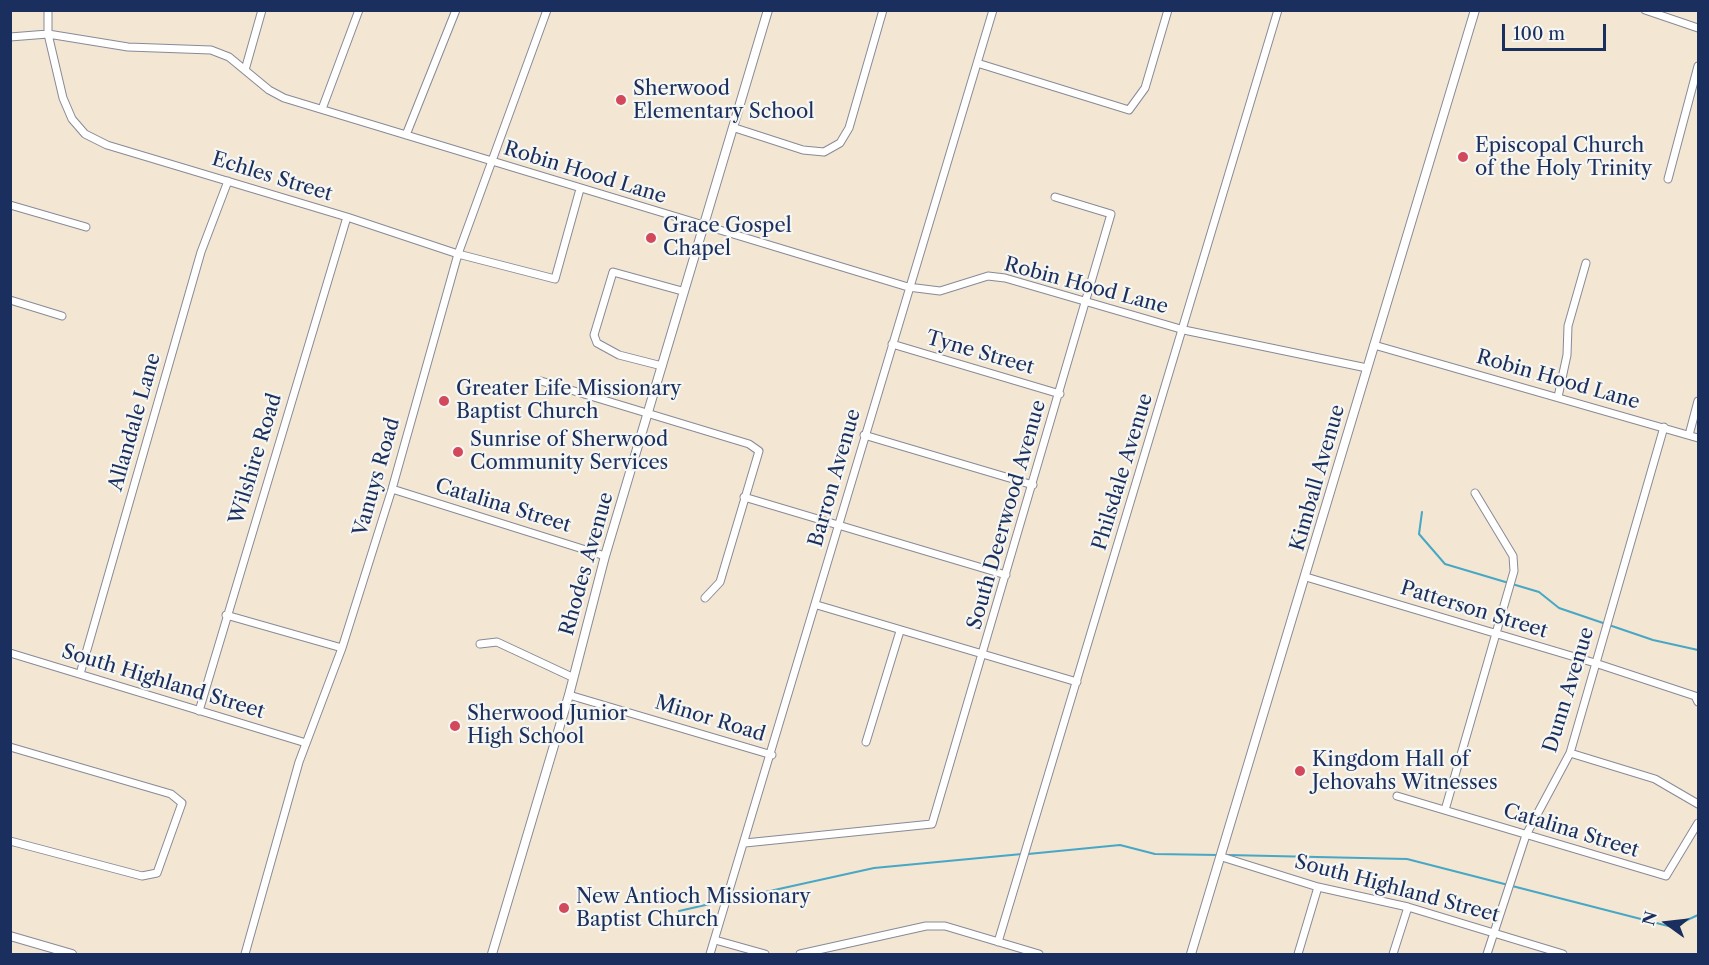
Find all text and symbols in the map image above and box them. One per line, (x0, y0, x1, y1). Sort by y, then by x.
scale bar (1505, 12, 1608, 50)
text: 100 m (1513, 23, 1565, 45)
place label: Sherwood Elementary School (633, 77, 814, 124)
marker: Sherwood Elementary School (614, 93, 628, 107)
place label: Episcopal Church of the Holy Trinity (1475, 134, 1652, 181)
street label: Robin Hood Lane (501, 137, 669, 209)
street label: Echles Street (209, 147, 335, 207)
marker: Episcopal Church of the Holy Trinity (1456, 150, 1470, 164)
place label: Grace Gospel Chapel (663, 214, 792, 261)
marker: Grace Gospel Chapel (644, 231, 658, 245)
street label: Robin Hood Lane (1001, 253, 1171, 319)
street label: Tyne Street (923, 326, 1037, 380)
street label: Robin Hood Lane (1474, 345, 1642, 415)
street label: Allandale Lane (104, 350, 166, 494)
place label: Greater Life Missionary Baptist Church (456, 377, 681, 424)
street label: Wilshire Road (225, 391, 287, 527)
street label: Philsdale Avenue (1088, 391, 1158, 553)
marker: Greater Life Missionary Baptist Church (437, 394, 451, 408)
street label: South Deerwood Avenue (963, 397, 1051, 633)
street label: Kimball Avenue (1286, 402, 1350, 554)
street label: Barron Avenue (804, 406, 866, 550)
street label: Vanuys Road (349, 415, 405, 539)
place label: Sunrise of Sherwood Community Services (470, 428, 668, 475)
marker: Sunrise of Sherwood Community Services (451, 445, 465, 459)
street label: Catalina Street (432, 474, 574, 538)
street label: Rhodes Avenue (555, 490, 619, 638)
street label: Patterson Street (1397, 576, 1551, 644)
street label: Dunn Avenue (1539, 624, 1599, 756)
street label: South Highland Street (59, 640, 267, 724)
street label: Minor Road (652, 691, 768, 747)
place label: Sherwood Junior High School (467, 702, 628, 749)
marker: Sherwood Junior High School (448, 719, 462, 733)
place label: Kingdom Hall of Jehovahs Witnesses (1312, 748, 1498, 795)
marker: Kingdom Hall of Jehovahs Witnesses (1293, 764, 1307, 778)
street label: Catalina Street (1500, 799, 1642, 863)
street label: South Highland Street (1292, 850, 1502, 928)
place label: New Antioch Missionary Baptist Church (576, 885, 811, 932)
north arrow (1637, 893, 1697, 953)
marker: New Antioch Missionary Baptist Church (557, 901, 571, 915)
text: N (1638, 909, 1661, 928)

